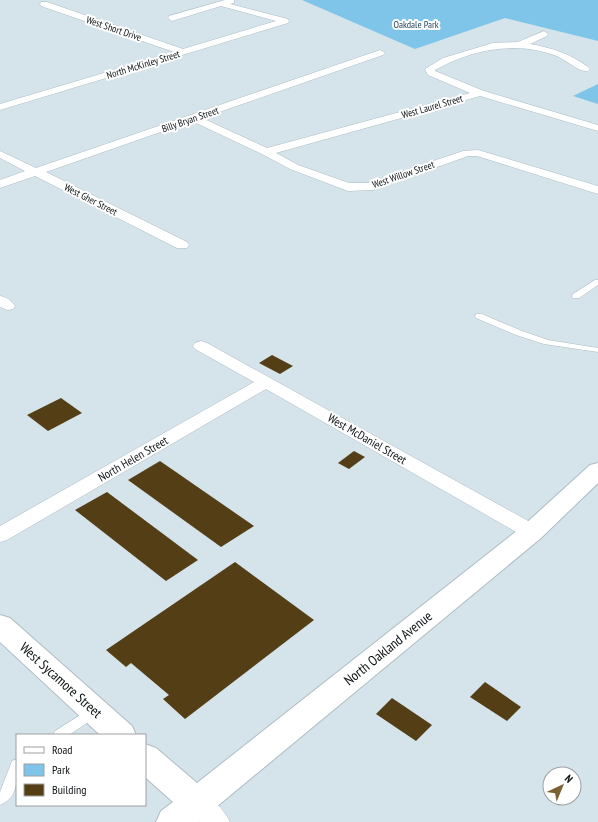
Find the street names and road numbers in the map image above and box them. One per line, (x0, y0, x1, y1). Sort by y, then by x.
street label: West Short Drive (84, 13, 143, 44)
street label: North McKinley Street (105, 47, 182, 82)
street label: West Laurel Street (400, 91, 464, 121)
street label: Billy Bryan Street (160, 104, 221, 135)
street label: West Willow Street (370, 158, 436, 191)
street label: West Gher Street (62, 181, 120, 218)
street label: West McDaniel Street (325, 410, 410, 468)
street label: North Helen Street (95, 432, 171, 485)
street label: North Oakland Avenue (340, 607, 436, 689)
street label: West Sycamore Street (16, 638, 106, 722)

